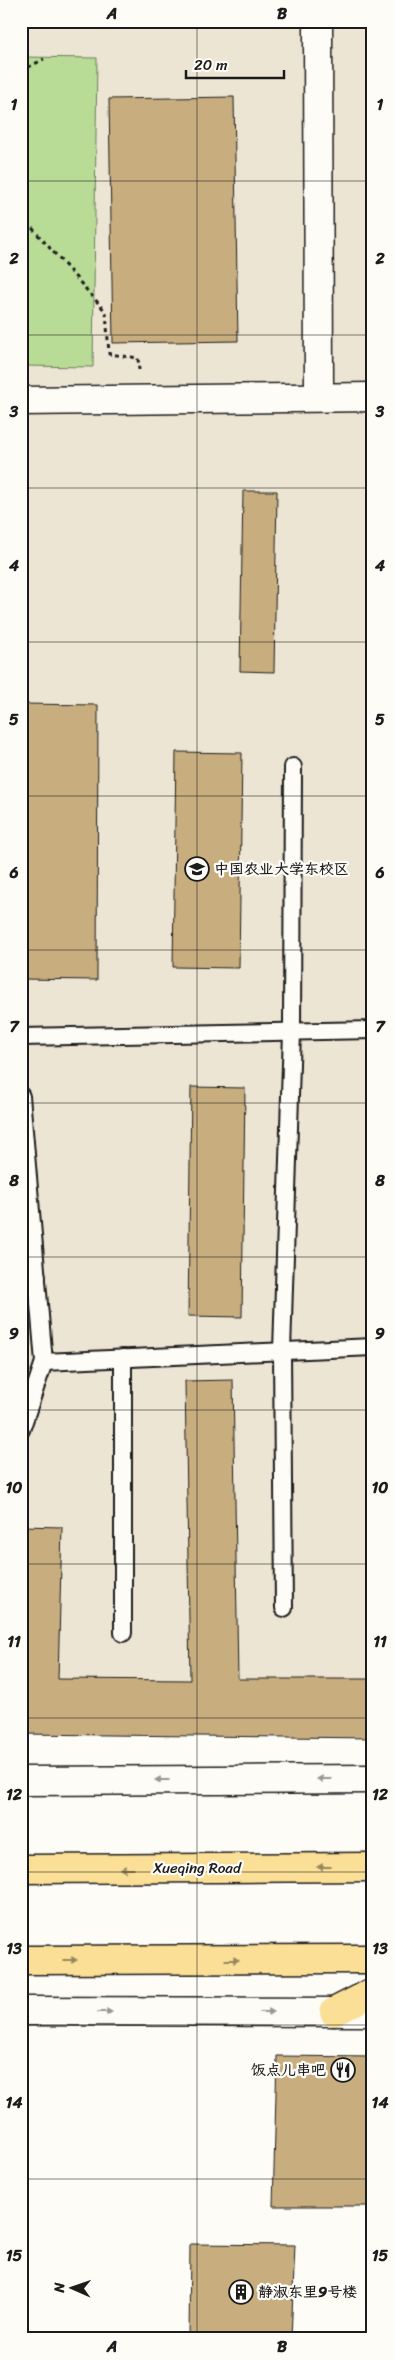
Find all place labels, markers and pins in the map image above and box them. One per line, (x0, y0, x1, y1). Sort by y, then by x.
school or university icon: 中国农业大学东校区 (184, 856, 210, 882)
place label: 中国农业大学东校区 (214, 856, 349, 882)
place label: 饭点儿串吧 (251, 2057, 326, 2083)
restaurant icon: 饭点儿串吧 (330, 2057, 356, 2083)
building icon: 静淑东里9号楼 (228, 2279, 254, 2305)
place label: 静淑东里9号楼 (258, 2279, 357, 2305)

